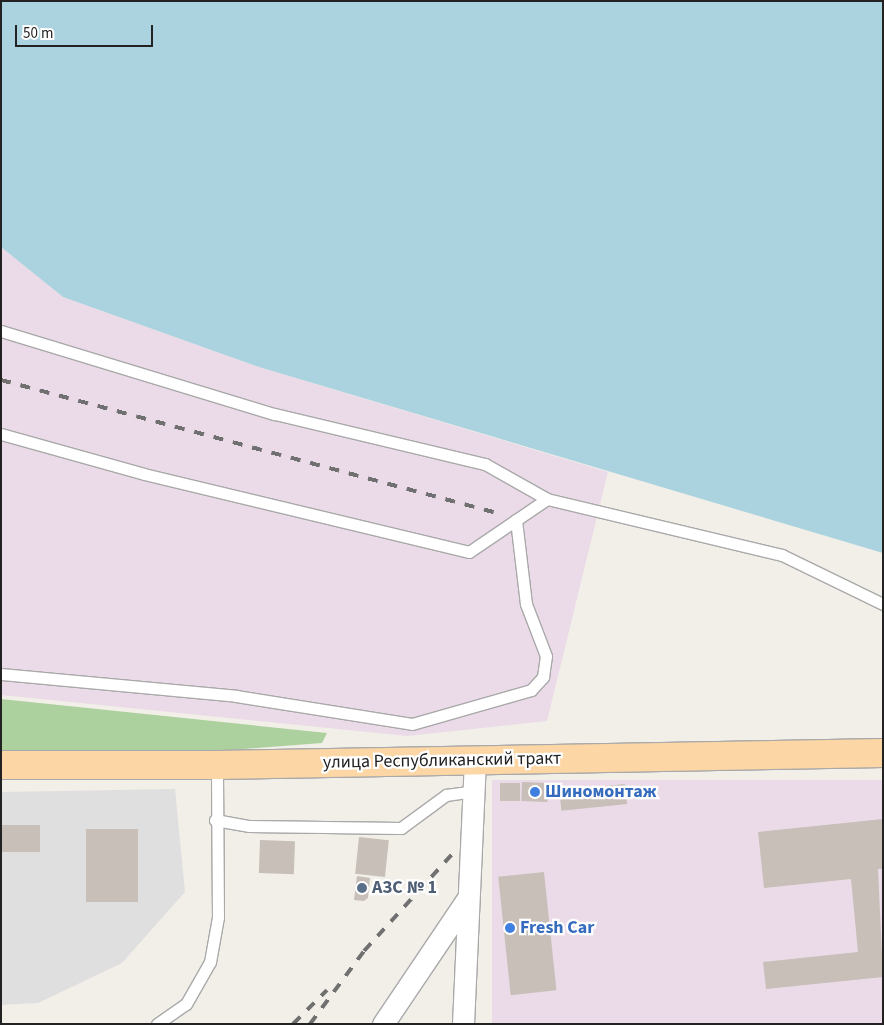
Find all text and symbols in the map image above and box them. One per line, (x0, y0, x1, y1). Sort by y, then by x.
scale bar (18, 15, 155, 47)
text: 50 m (23, 23, 53, 44)
street label: улица Республиканский тракт (323, 748, 561, 774)
place label: Шиномонтаж (545, 781, 656, 803)
marker: Шиномонтаж (529, 786, 541, 798)
place label: АЗС № 1 (372, 877, 437, 899)
marker: АЗС № 1 (356, 882, 368, 894)
place label: Fresh Car (520, 917, 594, 939)
marker: Fresh Car (504, 922, 516, 934)

